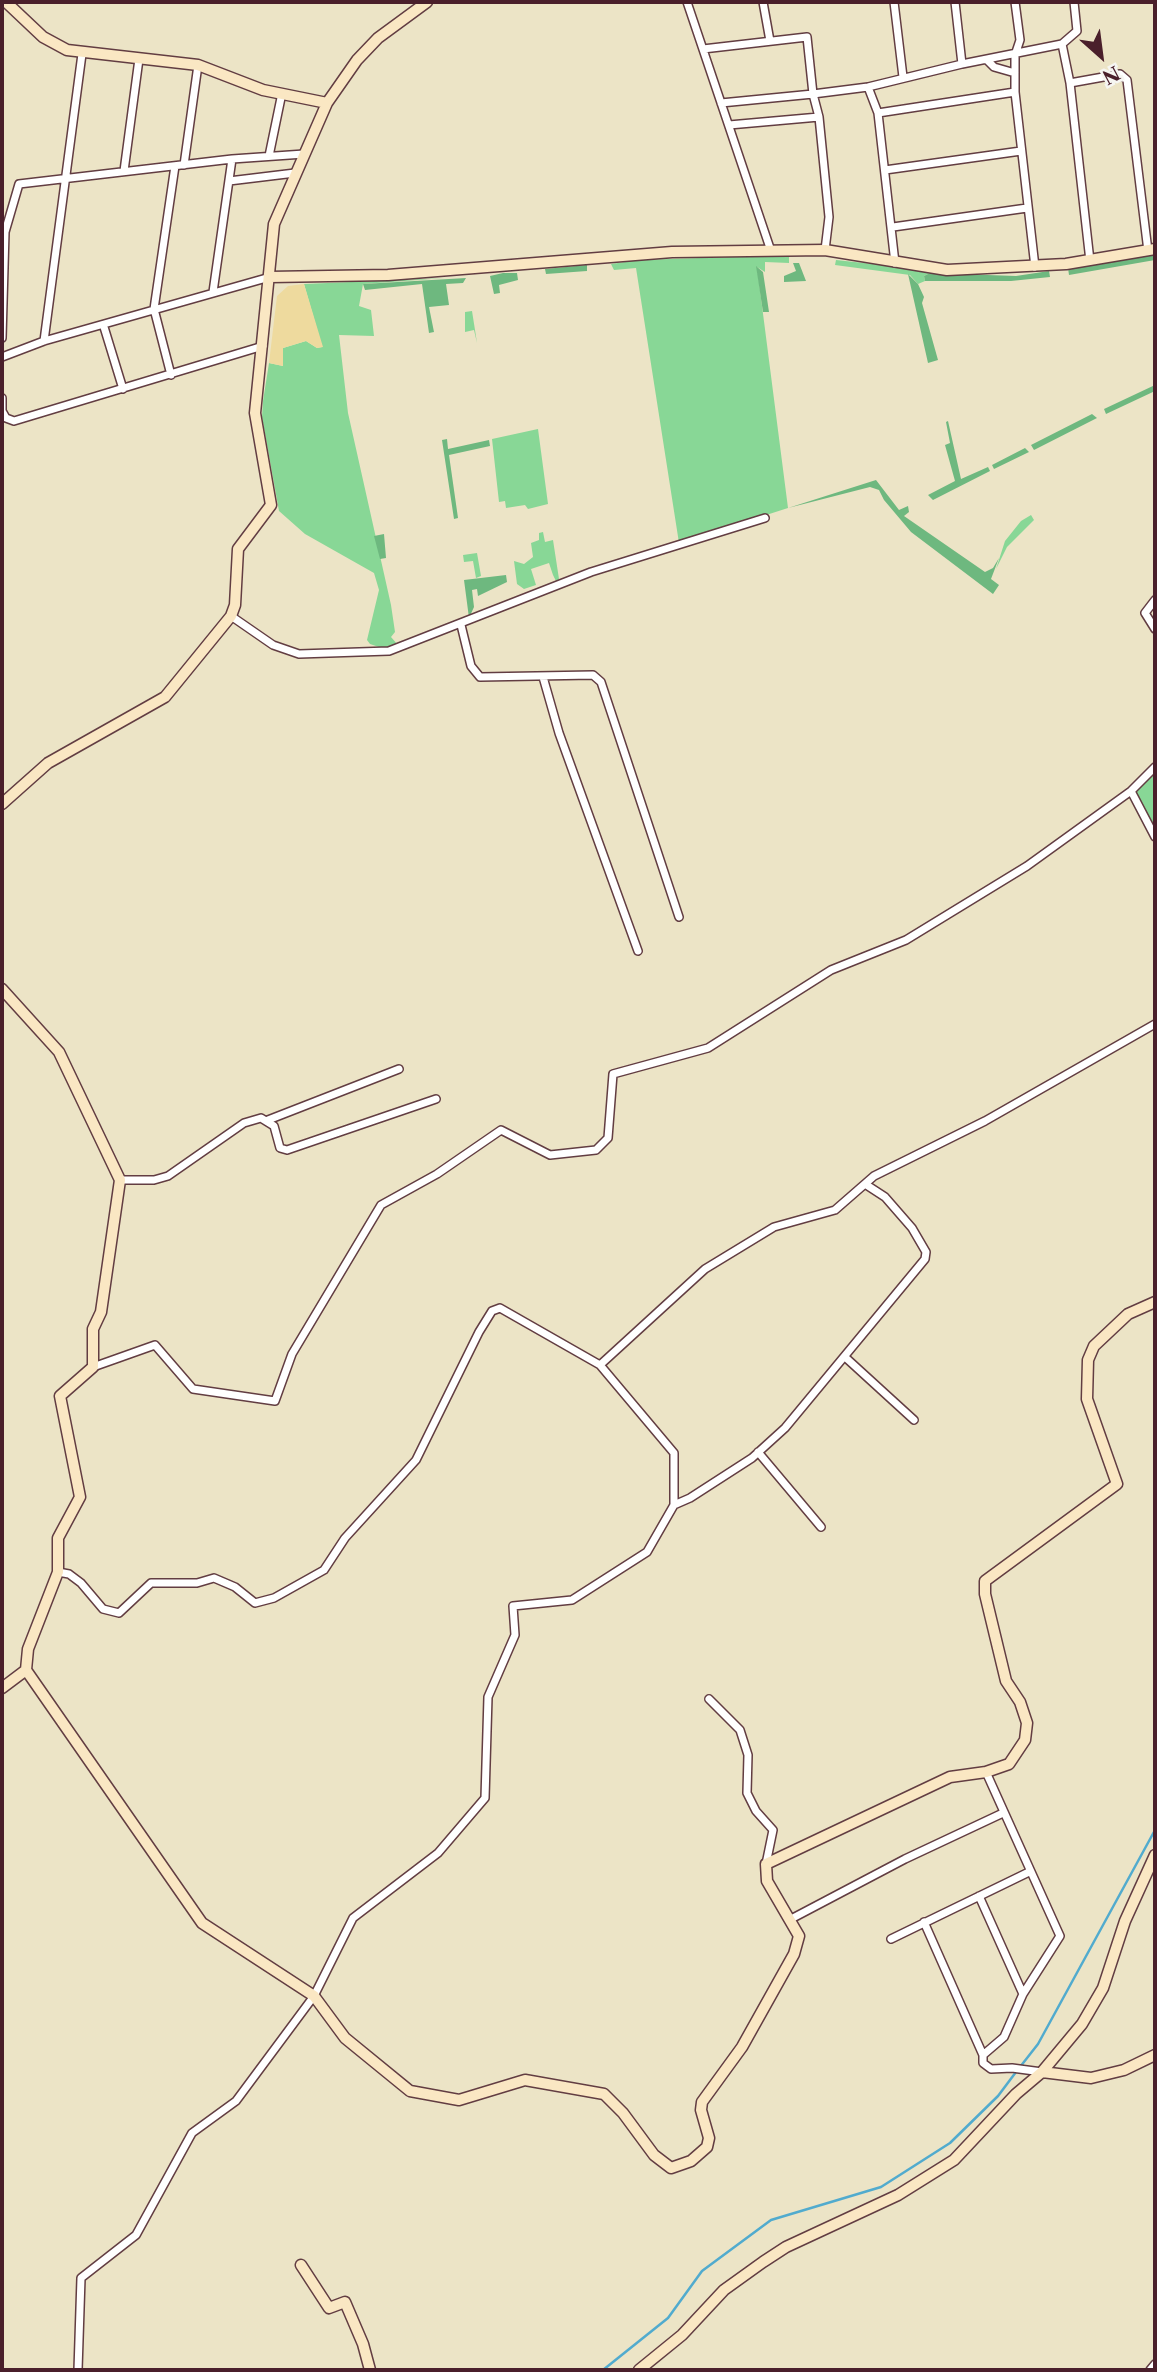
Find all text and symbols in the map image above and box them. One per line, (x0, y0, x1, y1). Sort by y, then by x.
north arrow (1066, 21, 1136, 91)
text: N (1098, 61, 1124, 89)

